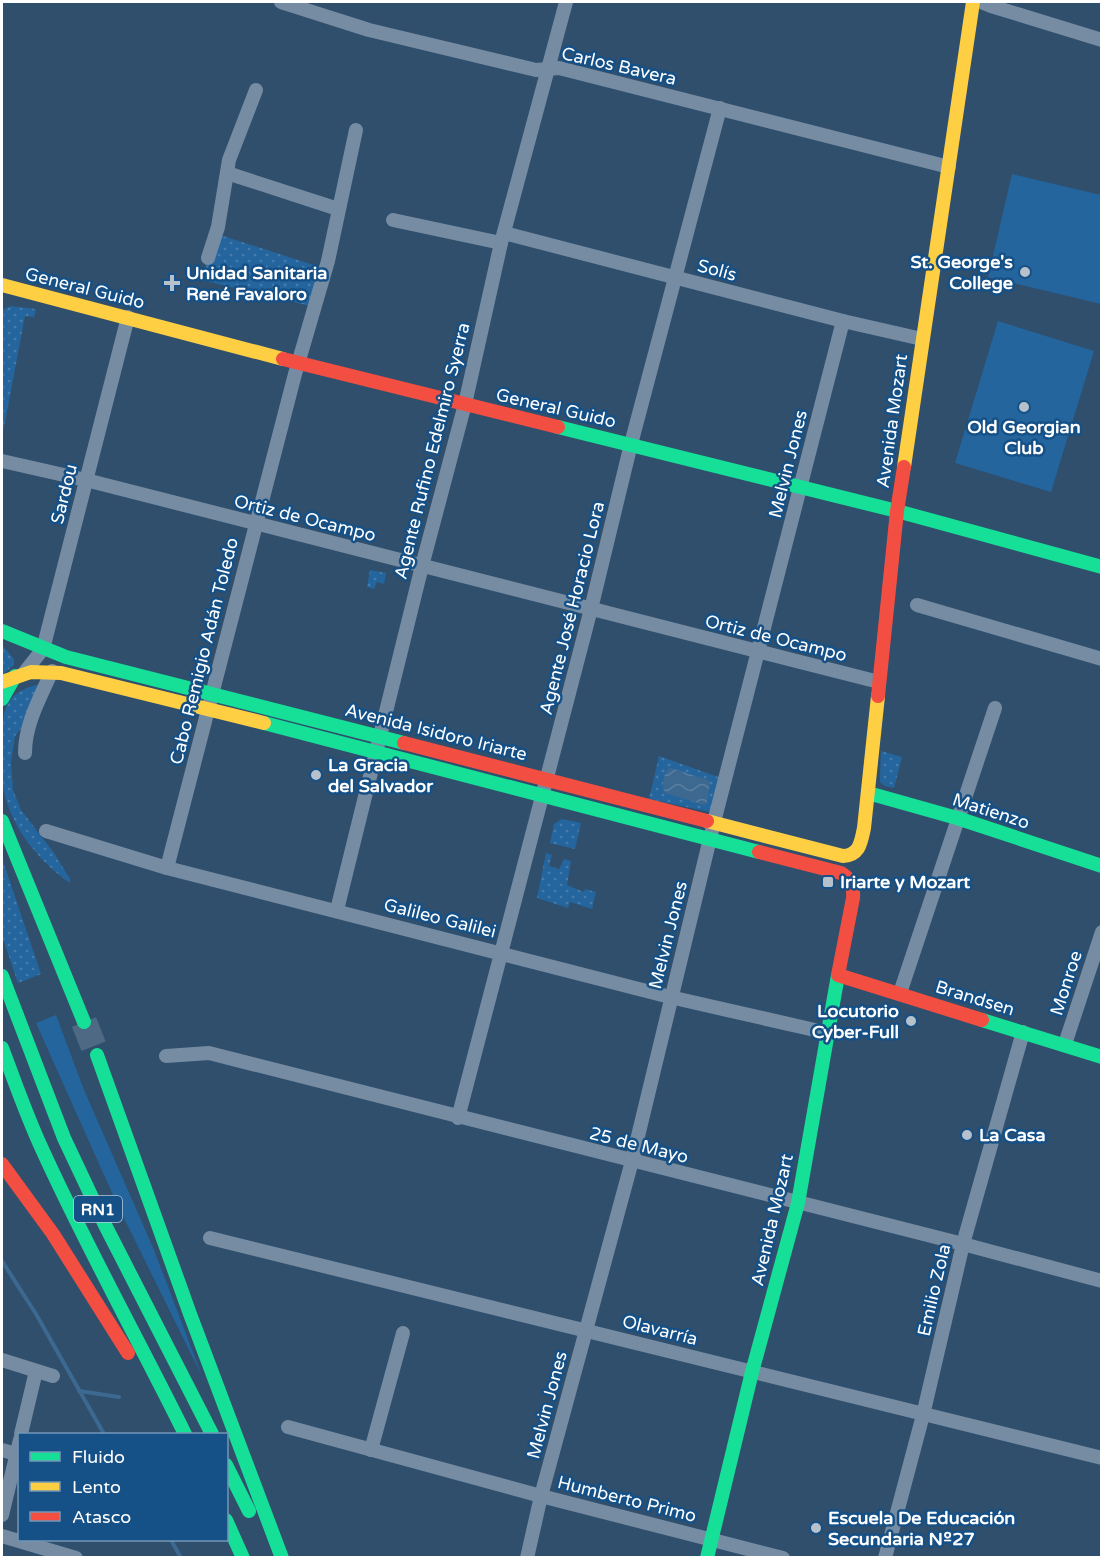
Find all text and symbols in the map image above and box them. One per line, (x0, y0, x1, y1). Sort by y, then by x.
street label: Carlos Bavera (559, 42, 679, 90)
place label: St. George's College (911, 251, 1013, 294)
street label: Solís (695, 254, 739, 286)
place label: Unidad Sanitaria René Favaloro (186, 262, 327, 305)
street label: General Guido (23, 263, 147, 314)
marker: St. George's College (1018, 265, 1032, 279)
marker: Unidad Sanitaria René Favaloro (163, 274, 181, 292)
street label: Agente Rufino Edelmiro Syerra (389, 320, 475, 582)
street label: Avenida Mozart (872, 353, 912, 489)
street label: General Guido (494, 384, 618, 433)
marker: Old Georgian Club (1017, 400, 1031, 414)
street label: Melvin Jones (764, 408, 812, 520)
place label: Old Georgian Club (967, 416, 1081, 459)
street label: Sardou (46, 462, 82, 526)
street label: Ortiz de Ocampo (232, 490, 378, 546)
street label: Agente José Horacio Lora (535, 499, 609, 717)
street label: Cabo Remigio Adán Toledo (165, 535, 243, 767)
street label: Ortiz de Ocampo (703, 610, 849, 666)
street label: Avenida Isidoro Iriarte (343, 699, 529, 765)
place label: La Gracia del Salvador (328, 754, 434, 797)
marker: La Gracia del Salvador (309, 768, 323, 782)
street label: Matienzo (950, 788, 1032, 834)
place label: Iriarte y Mozart (840, 871, 970, 893)
marker: Iriarte y Mozart (821, 875, 835, 889)
street label: Melvin Jones (644, 879, 692, 991)
street label: Galileo Galilei (382, 893, 498, 943)
street label: Monroe (1045, 948, 1087, 1018)
street label: Brandsen (933, 976, 1017, 1020)
place label: Locutorio Cyber-Full (812, 1000, 899, 1043)
marker: Locutorio Cyber-Full (904, 1014, 918, 1028)
street label: 25 de Mayo (587, 1122, 691, 1168)
place label: La Casa (979, 1124, 1046, 1146)
marker: La Casa (960, 1128, 974, 1142)
street label: Avenida Mozart (746, 1152, 798, 1288)
road number: RN1 (74, 1196, 122, 1222)
street label: Emilio Zola (913, 1242, 955, 1338)
street label: Olavarría (620, 1310, 700, 1350)
street label: Melvin Jones (522, 1349, 572, 1461)
legend (18, 1433, 228, 1541)
text: Fluido (72, 1446, 125, 1468)
street label: Humberto Primo (555, 1471, 699, 1527)
text: Lento (72, 1476, 121, 1498)
text: Atasco (72, 1506, 131, 1528)
place label: Escuela De Educación Secundaria Nº27 (828, 1507, 1015, 1550)
marker: Escuela De Educación Secundaria Nº27 (809, 1521, 823, 1535)

